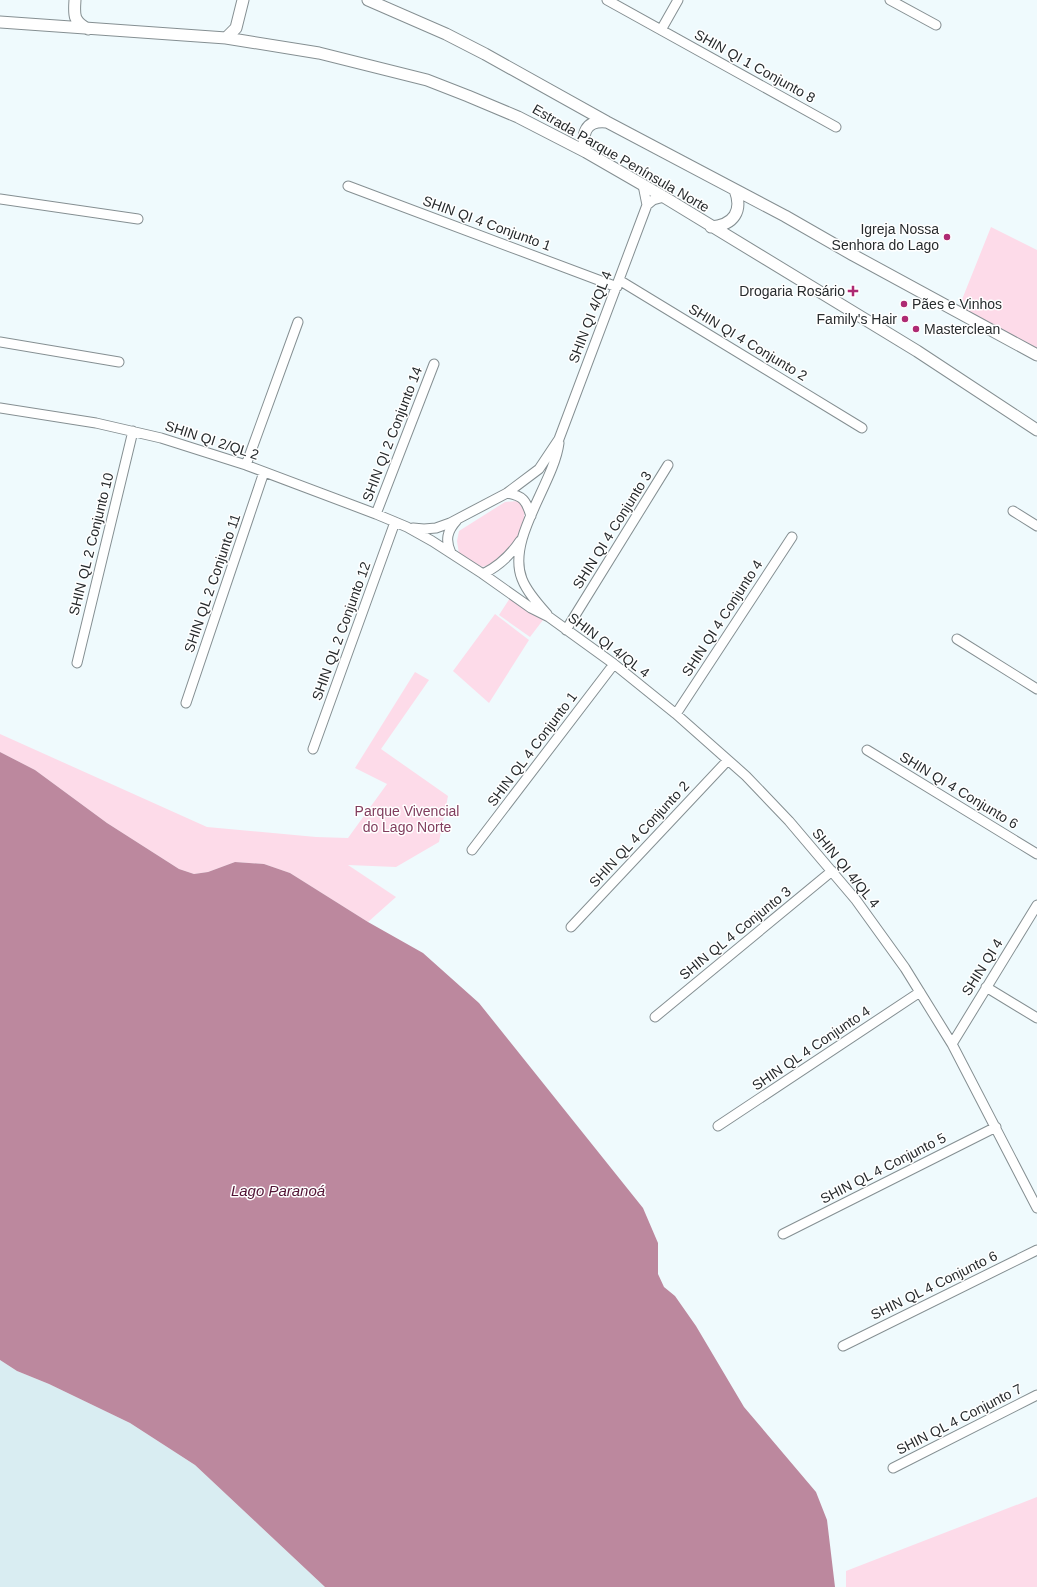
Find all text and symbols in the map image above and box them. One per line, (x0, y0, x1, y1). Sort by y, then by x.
street label: SHIN QI 1 Conjunto 8 (692, 26, 818, 106)
street label: Estrada Parque Península Norte (530, 101, 712, 215)
street label: SHIN QI 4 Conjunto 1 (421, 192, 554, 254)
place label: Igreja Nossa Senhora do Lago (832, 221, 939, 253)
marker: Igreja Nossa Senhora do Lago (942, 232, 952, 242)
street label: SHIN QI 4/QL 4 (565, 268, 615, 365)
place label: Drogaria Rosário (739, 283, 845, 299)
marker: Drogaria Rosário (848, 286, 858, 296)
place label: Pães e Vinhos (912, 296, 1002, 312)
marker: Pães e Vinhos (899, 299, 909, 309)
street label: SHIN QI 4 Conjunto 2 (686, 300, 810, 384)
place label: Family's Hair (817, 311, 897, 327)
marker: Family's Hair (900, 314, 910, 324)
place label: Masterclean (924, 321, 1000, 337)
marker: Masterclean (911, 324, 921, 334)
street label: SHIN QI 2 Conjunto 14 (359, 364, 425, 504)
street label: SHIN QI 2/QL 2 (163, 417, 261, 463)
street label: SHIN QI 4 Conjunto 3 (569, 468, 655, 592)
street label: SHIN QL 2 Conjunto 10 (66, 471, 117, 617)
street label: SHIN QL 2 Conjunto 11 (181, 511, 243, 654)
street label: SHIN QI 4 Conjunto 4 (678, 557, 766, 679)
street label: SHIN QL 2 Conjunto 12 (308, 559, 374, 703)
street label: SHIN QI 4/QL 4 (565, 609, 653, 681)
street label: SHIN QL 4 Conjunto 1 (484, 689, 580, 809)
street label: SHIN QI 4 Conjunto 6 (897, 748, 1021, 832)
street label: SHIN QL 4 Conjunto 2 (586, 778, 692, 890)
park label: Parque Vivencial do Lago Norte (355, 803, 459, 835)
street label: SHIN QI 4/QL 4 (809, 825, 883, 911)
street label: SHIN QL 4 Conjunto 3 (676, 883, 794, 983)
street label: SHIN QI 4 (958, 936, 1006, 998)
street label: SHIN QL 4 Conjunto 4 (749, 1002, 873, 1093)
street label: SHIN QL 4 Conjunto 5 (818, 1129, 949, 1207)
water label: Lago Paranoá (231, 1182, 325, 1199)
street label: SHIN QL 4 Conjunto 6 (868, 1247, 1000, 1323)
street label: SHIN QL 4 Conjunto 7 (894, 1380, 1025, 1458)

